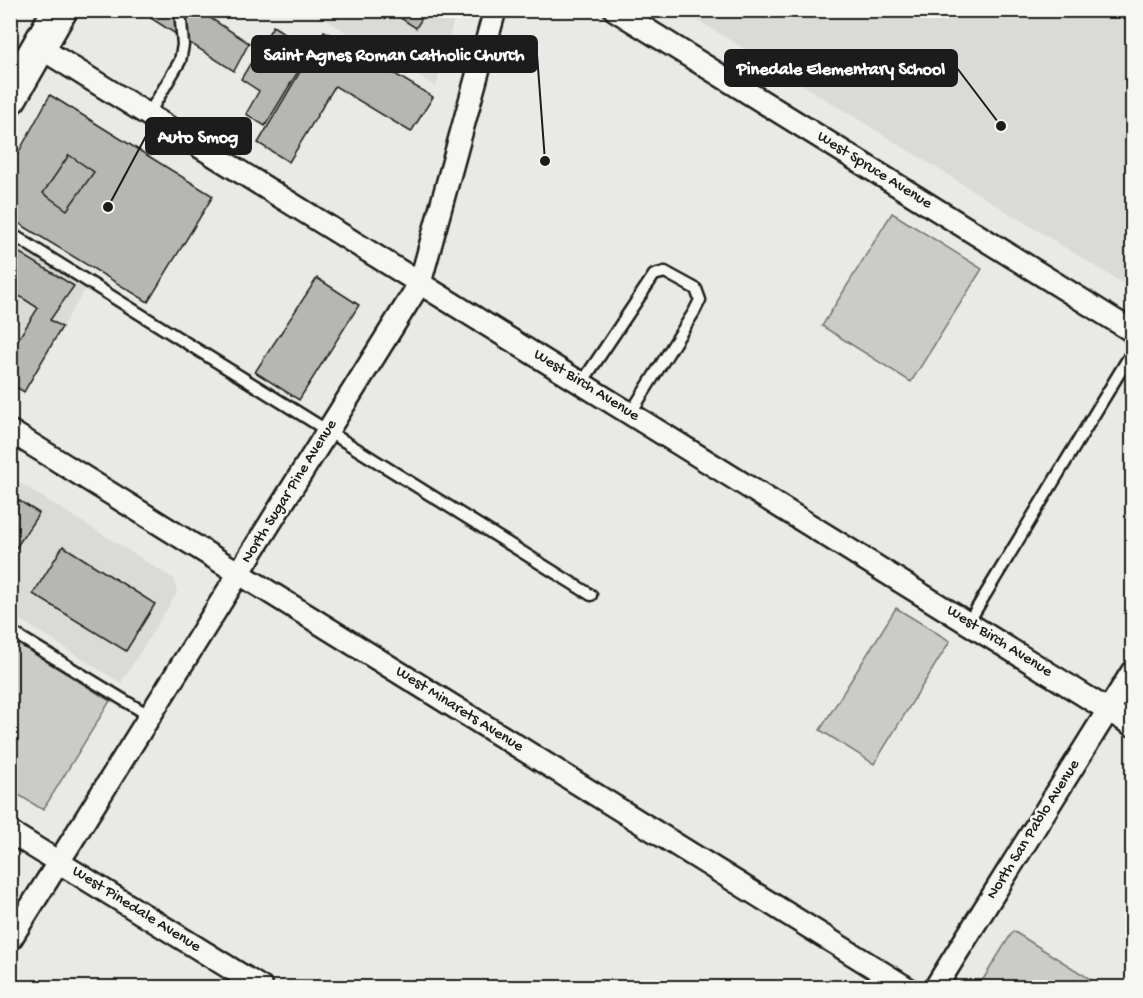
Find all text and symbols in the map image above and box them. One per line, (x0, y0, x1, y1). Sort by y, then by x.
callout: Saint Agnes Roman Catholic Church (252, 36, 537, 72)
text: Saint Agnes Roman Catholic Church (264, 46, 525, 67)
callout: Pinedale Elementary School (725, 50, 957, 86)
text: Pinedale Elementary School (736, 60, 945, 81)
callout: Auto Smog (146, 118, 251, 154)
text: Auto Smog (157, 128, 238, 149)
street label: West Spruce Avenue (813, 128, 936, 214)
street label: West Birch Avenue (530, 346, 643, 427)
street label: North Sugar Pine Avenue (238, 416, 342, 567)
street label: West Birch Avenue (943, 602, 1056, 683)
street label: West Minarets Avenue (391, 663, 527, 757)
street label: North San Pablo Avenue (983, 756, 1085, 903)
street label: West Pinedale Avenue (68, 863, 204, 958)

